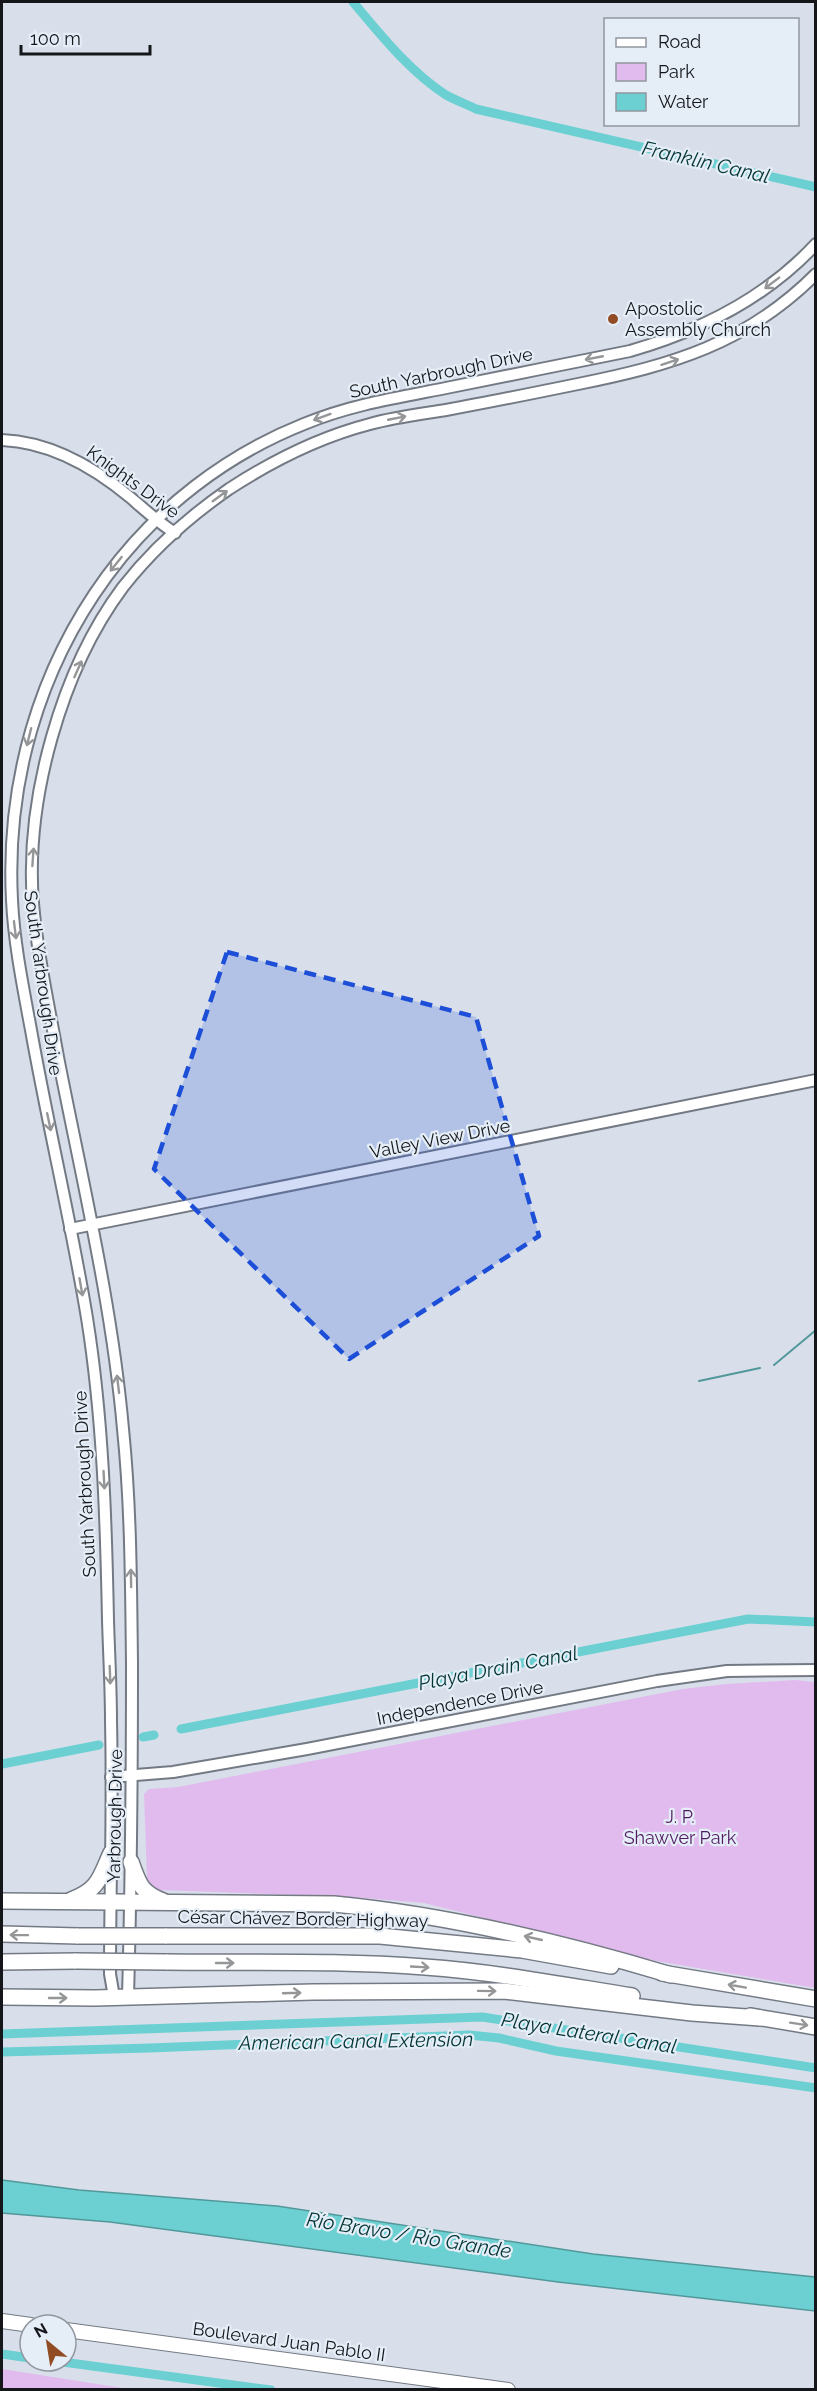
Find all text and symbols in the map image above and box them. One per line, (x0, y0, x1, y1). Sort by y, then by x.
scale bar (21, 18, 150, 56)
legend (604, 18, 799, 126)
text: 100 m (30, 28, 81, 49)
text: Road (658, 31, 701, 52)
text: Park (658, 61, 695, 82)
text: Water (658, 91, 709, 112)
water label: Franklin Canal (640, 136, 772, 188)
one-way arrow (764, 277, 780, 290)
place label: Apostolic Assembly Church (625, 298, 771, 340)
marker: Apostolic Assembly Church (606, 312, 620, 326)
street label: South Yarbrough Drive (347, 343, 535, 402)
one-way arrow (585, 353, 605, 364)
one-way arrow (660, 356, 679, 367)
one-way arrow (387, 412, 406, 423)
one-way arrow (313, 413, 332, 424)
street label: Knights Drive (83, 441, 184, 523)
one-way arrow (211, 490, 227, 502)
one-way arrow (110, 556, 123, 572)
one-way arrow (73, 660, 84, 678)
one-way arrow (22, 727, 34, 746)
one-way arrow (28, 848, 39, 868)
street label: South Yarbrough Drive (20, 889, 67, 1077)
one-way arrow (10, 920, 21, 940)
one-way arrow (44, 1112, 55, 1131)
street label: Valley View Drive (368, 1115, 512, 1162)
one-way arrow (76, 1276, 87, 1296)
one-way arrow (112, 1374, 123, 1394)
street label: South Yarbrough Drive (69, 1390, 100, 1578)
one-way arrow (99, 1470, 110, 1490)
one-way arrow (125, 1569, 137, 1589)
water label: Playa Drain Canal (416, 1641, 580, 1695)
one-way arrow (104, 1665, 115, 1685)
street label: Independence Drive (375, 1676, 545, 1729)
street label: Yarbrough Drive (103, 1748, 126, 1883)
park label: J. P. Shawver Park (624, 1806, 737, 1848)
street label: César Chávez Border Highway (177, 1906, 429, 1931)
one-way arrow (9, 1929, 29, 1940)
one-way arrow (524, 1932, 543, 1944)
one-way arrow (214, 1957, 234, 1969)
one-way arrow (409, 1961, 429, 1972)
one-way arrow (728, 1980, 747, 1991)
one-way arrow (476, 1985, 496, 1997)
one-way arrow (281, 1987, 301, 1998)
one-way arrow (47, 1992, 67, 2004)
water label: Playa Lateral Canal (500, 2007, 678, 2059)
one-way arrow (789, 2019, 809, 2030)
water label: American Canal Extension (238, 2027, 473, 2055)
water label: Río Bravo / Rio Grande (305, 2207, 513, 2263)
north arrow (18, 2313, 78, 2373)
street label: Boulevard Juan Pablo II (191, 2318, 387, 2365)
text: N (31, 2319, 51, 2342)

